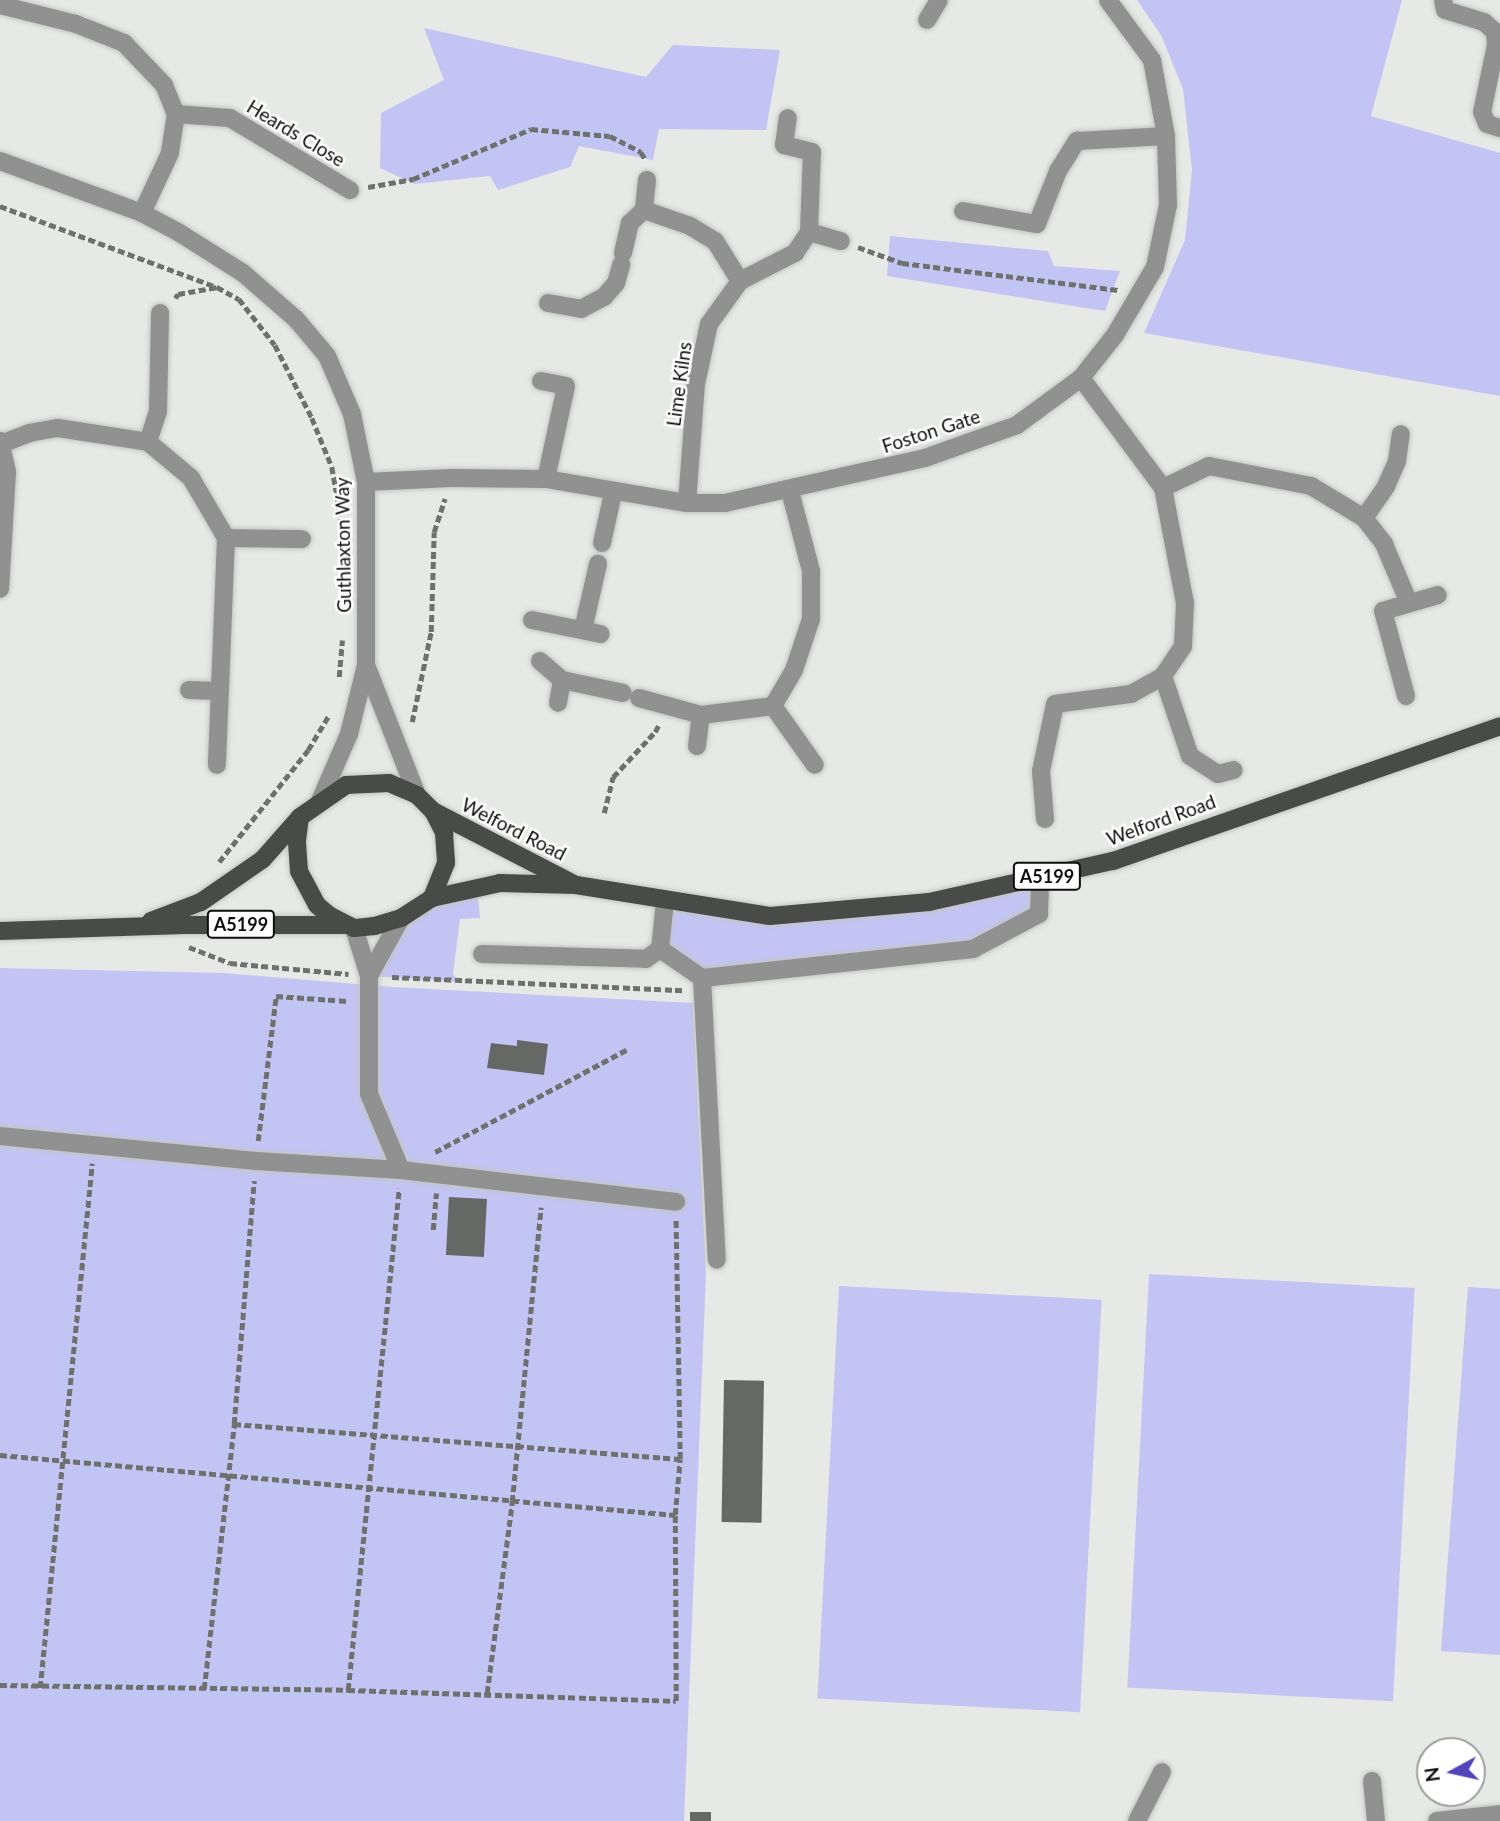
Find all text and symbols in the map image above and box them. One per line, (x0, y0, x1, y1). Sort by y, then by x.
street label: Heards Close (243, 95, 349, 171)
street label: Lime Kilns (662, 340, 696, 428)
street label: Foston Gate (879, 404, 983, 458)
street label: Guthlaxton Way (330, 477, 356, 613)
street label: Welford Road (1103, 790, 1219, 850)
street label: Welford Road (458, 793, 570, 865)
road number: A5199 (1012, 862, 1082, 890)
road number: A5199 (206, 909, 276, 939)
north arrow (1416, 1737, 1486, 1807)
text: N (1419, 1766, 1444, 1784)

